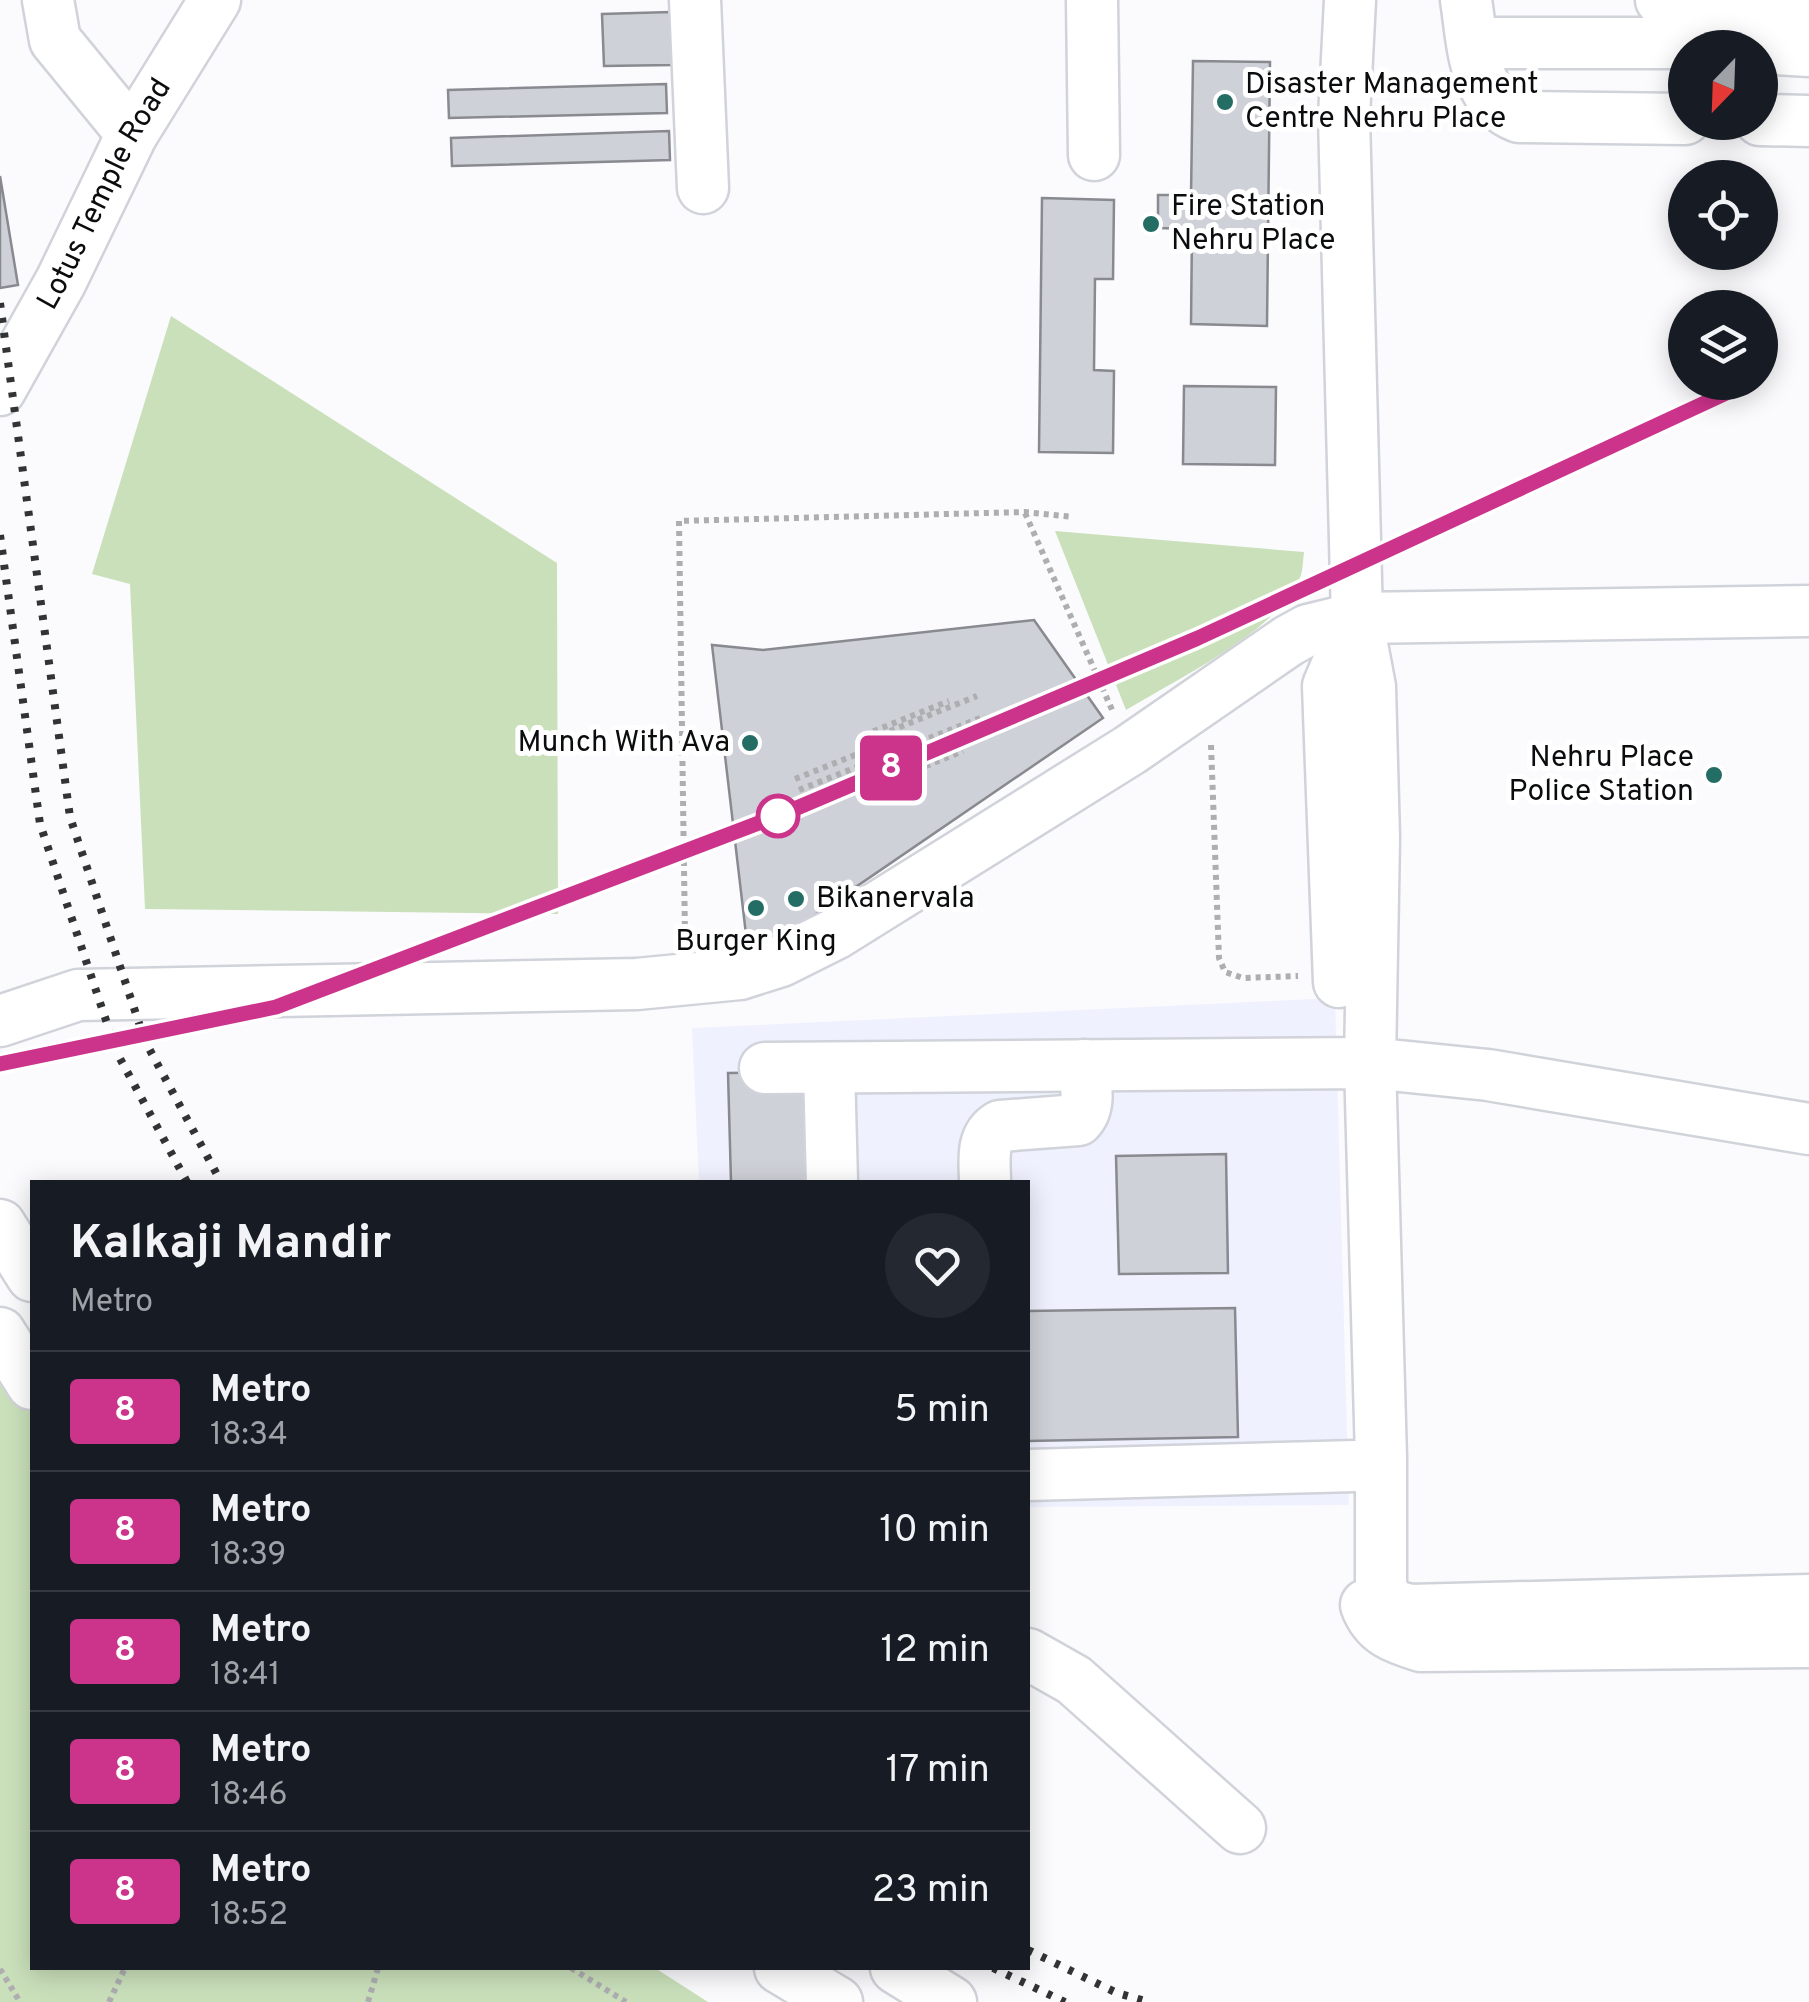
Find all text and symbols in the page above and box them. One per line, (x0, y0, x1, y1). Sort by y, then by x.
north arrow (1668, 30, 1778, 140)
map controls (1668, 30, 1778, 400)
place label: Disaster Management Centre Nehru Place (1245, 67, 1539, 138)
street label: Lotus Temple Road (30, 72, 180, 317)
marker: Disaster Management Centre Nehru Place (1214, 91, 1236, 113)
button: locate (1668, 160, 1778, 270)
place label: Fire Station Nehru Place (1171, 189, 1335, 260)
marker: Fire Station Nehru Place (1140, 213, 1162, 235)
button: layers (1668, 290, 1778, 400)
place label: Munch With Ava (517, 725, 730, 762)
marker: Munch With Ava (739, 732, 761, 754)
line badge: 8 (858, 736, 924, 800)
place label: Nehru Place Police Station (1508, 740, 1694, 811)
text: 8 (880, 746, 902, 790)
marker: Nehru Place Police Station (1703, 764, 1725, 786)
unlabelled marker (757, 795, 799, 837)
place label: Bikanervala (816, 881, 975, 918)
marker: Bikanervala (785, 888, 807, 910)
marker: Burger King (745, 897, 767, 919)
place label: Burger King (675, 924, 837, 961)
button: heart (885, 1213, 990, 1318)
text: Kalkaji Mandir (70, 1215, 391, 1275)
text: Metro (70, 1283, 153, 1323)
text: Metro (210, 1367, 312, 1416)
text: 5 min (894, 1387, 990, 1436)
text: 8 (114, 1389, 136, 1433)
text: 18:34 (210, 1416, 288, 1456)
text: Metro (210, 1487, 312, 1536)
text: 10 min (879, 1507, 990, 1556)
text: 8 (114, 1509, 136, 1553)
text: 18:39 (210, 1536, 286, 1576)
text: Metro (210, 1607, 312, 1656)
text: 12 min (880, 1627, 990, 1676)
text: 8 (114, 1629, 136, 1673)
text: 18:41 (210, 1656, 281, 1696)
text: Metro (210, 1727, 312, 1776)
text: 17 min (885, 1747, 990, 1796)
text: 8 (114, 1749, 136, 1793)
text: 18:46 (210, 1776, 288, 1816)
text: Metro (210, 1847, 312, 1896)
text: 23 min (872, 1867, 990, 1916)
text: 8 (114, 1869, 136, 1913)
text: 18:52 (210, 1896, 288, 1936)

